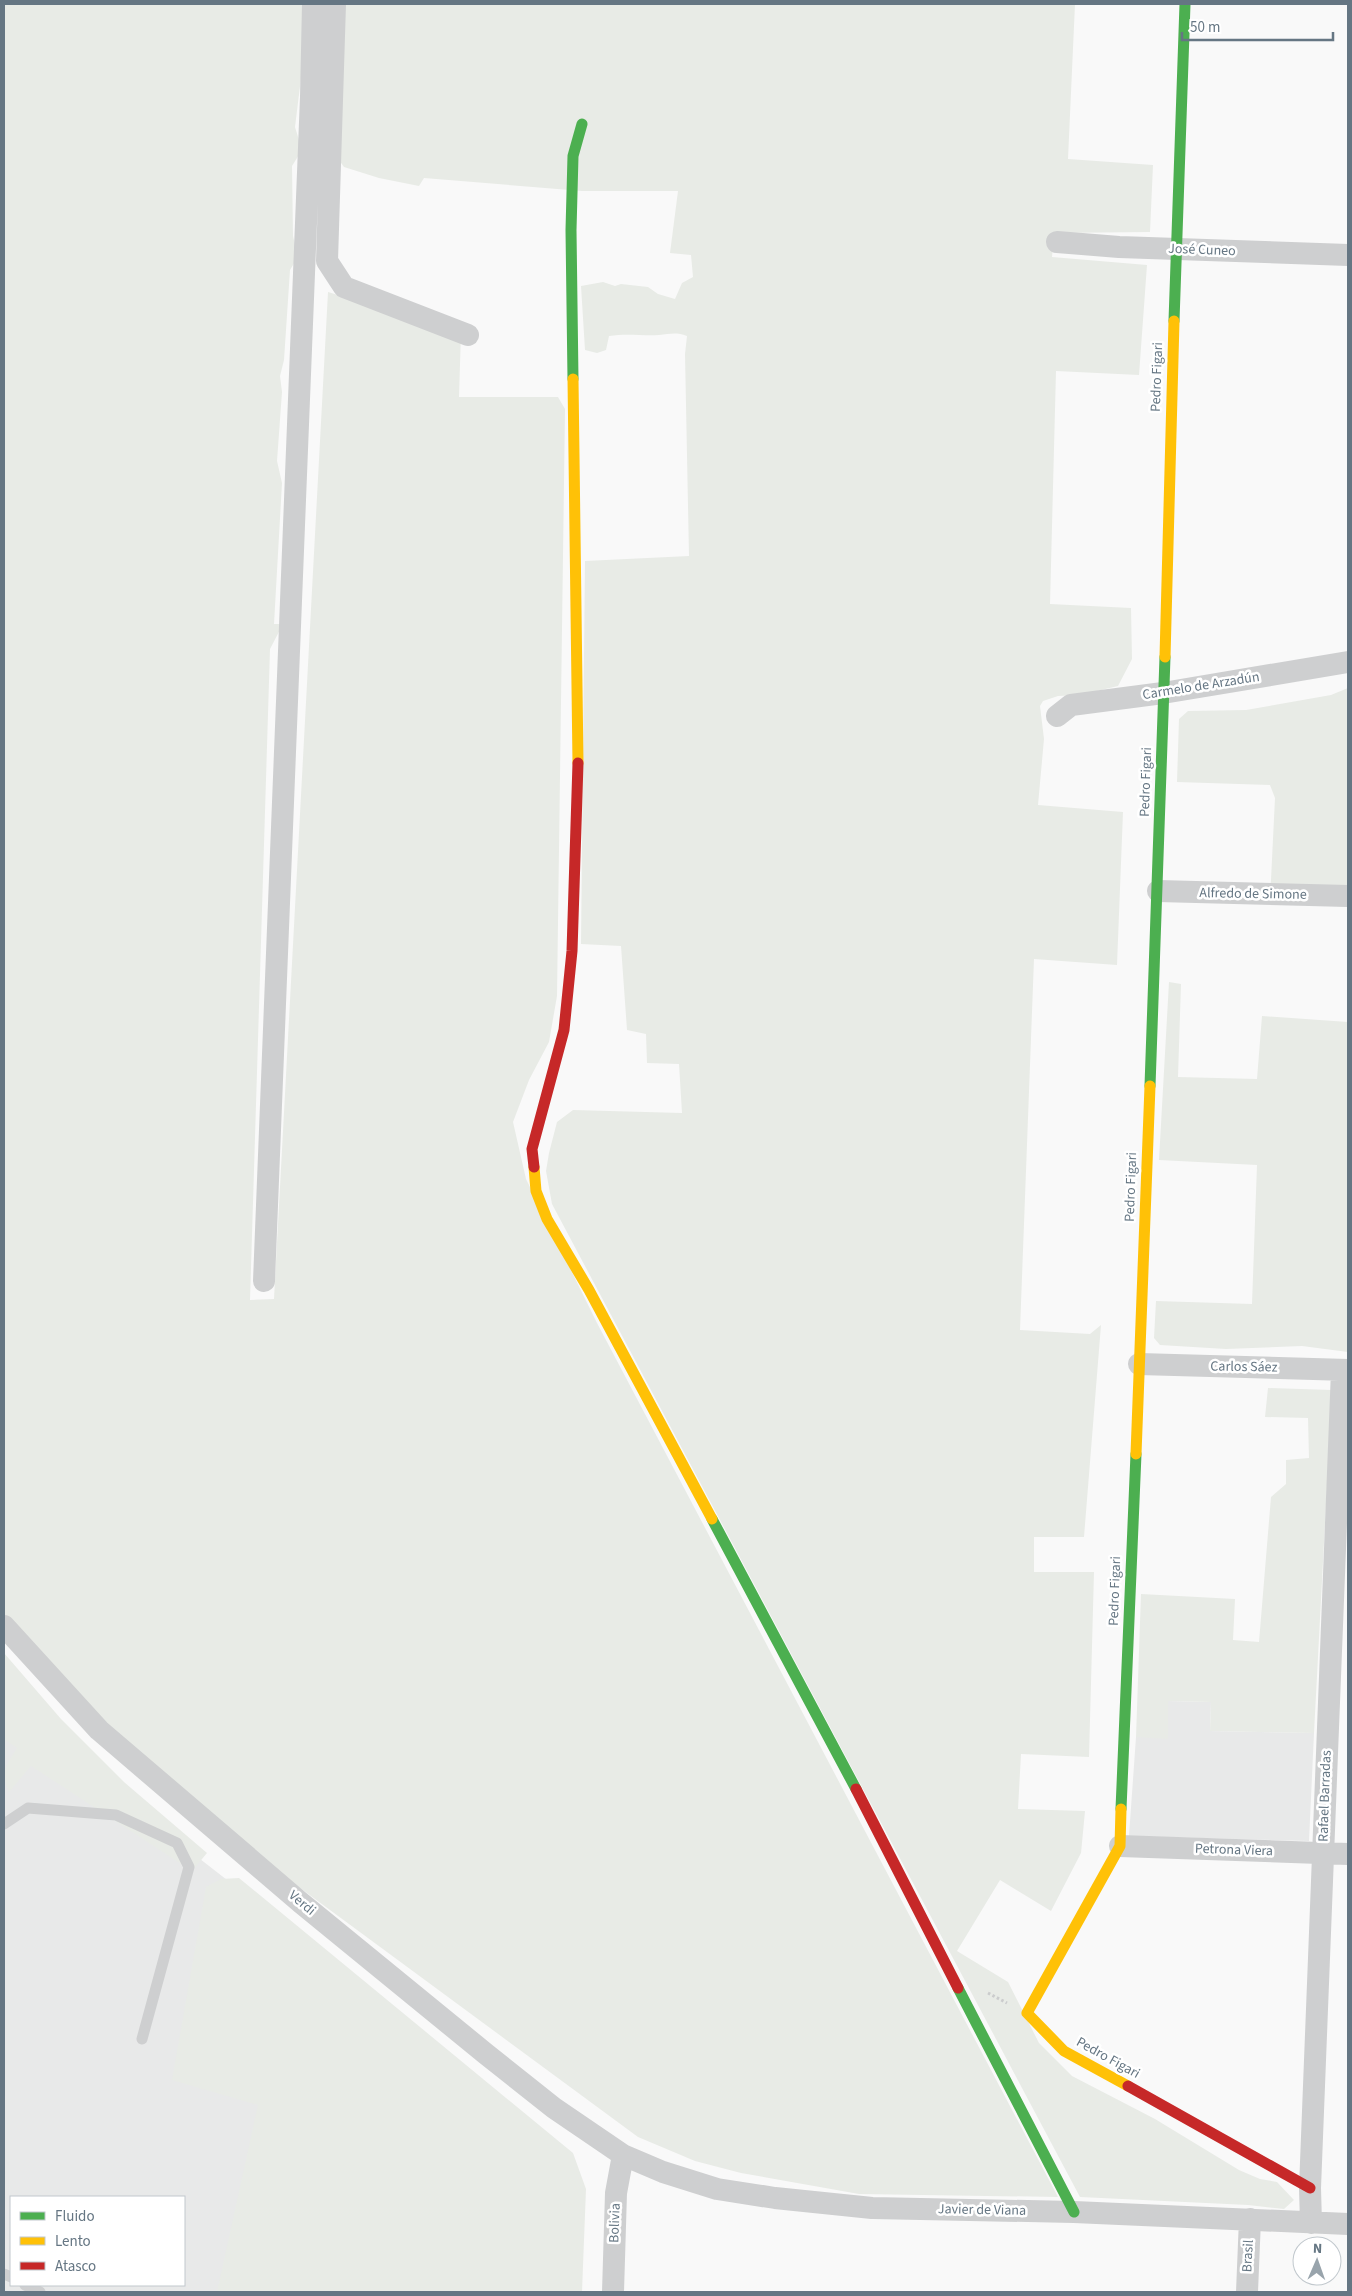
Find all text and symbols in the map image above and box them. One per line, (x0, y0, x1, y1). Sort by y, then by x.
scale bar (1182, 10, 1333, 42)
text: 50 m (1190, 17, 1220, 38)
street label: José Cuneo (1168, 239, 1236, 261)
street label: Pedro Figari (1146, 342, 1168, 412)
street label: Carmelo de Arzadún (1141, 667, 1261, 705)
street label: Pedro Figari (1135, 747, 1157, 817)
street label: Alfredo de Simone (1199, 883, 1307, 905)
street label: Pedro Figari (1120, 1152, 1142, 1222)
street label: Carlos Sáez (1210, 1356, 1278, 1378)
street label: Pedro Figari (1104, 1556, 1126, 1626)
street label: Rafael Barradas (1313, 1750, 1337, 1842)
street label: Petrona Viera (1195, 1839, 1273, 1861)
street label: Verdi (284, 1886, 320, 1920)
street label: Pedro Figari (1073, 2032, 1143, 2084)
legend (10, 2196, 185, 2286)
street label: Javier de Viana (938, 2199, 1026, 2221)
street label: Bolivia (604, 2203, 626, 2243)
text: Fluido (55, 2206, 95, 2227)
text: Lento (55, 2231, 91, 2252)
north arrow (1292, 2236, 1342, 2286)
street label: Brasil (1237, 2239, 1259, 2273)
text: N (1312, 2239, 1322, 2259)
text: Atasco (55, 2256, 96, 2277)

